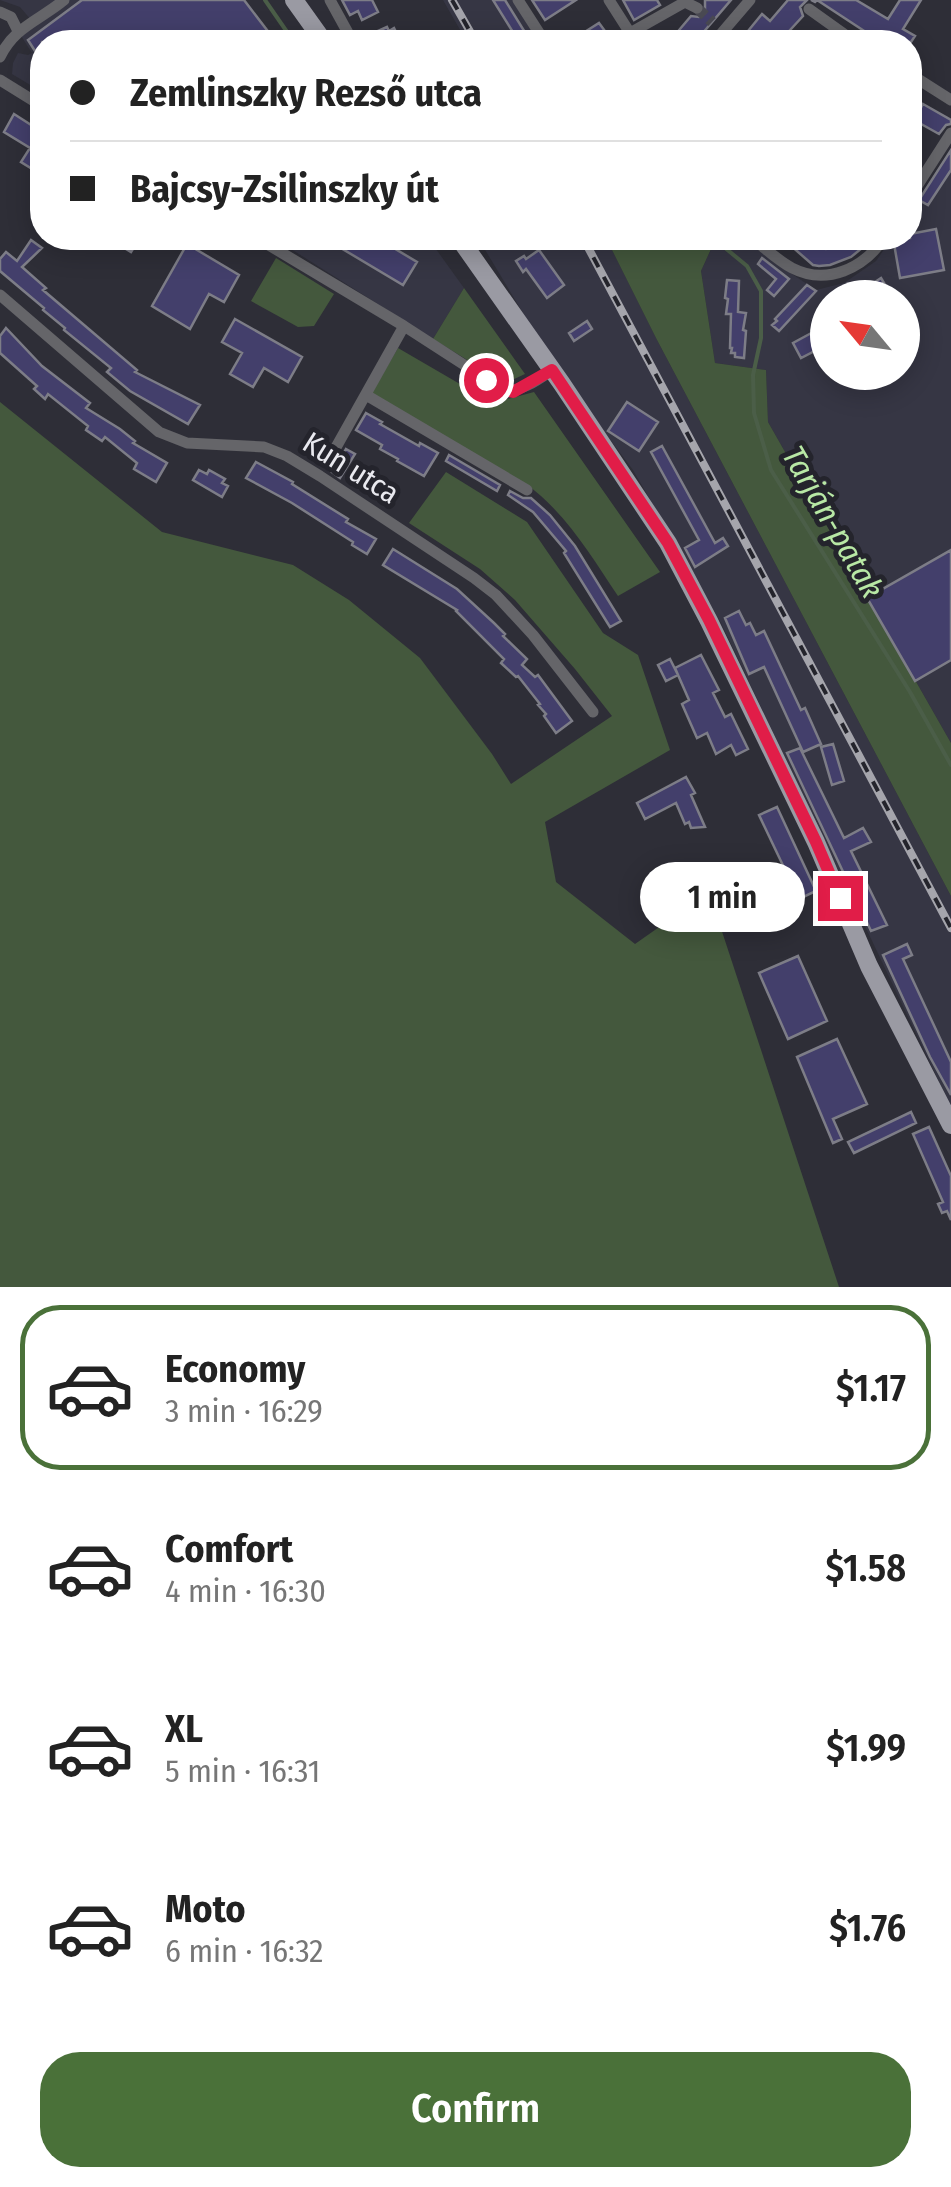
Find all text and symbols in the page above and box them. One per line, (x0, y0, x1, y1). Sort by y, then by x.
text: Zemlinszky Rezső utca (130, 70, 482, 116)
text: Bajcsy-Zsilinszky út (130, 166, 439, 212)
north arrow (810, 280, 920, 390)
map controls (810, 280, 920, 390)
route start (464, 358, 509, 403)
street label: Kun utca (296, 425, 406, 511)
water label: Tarján-patak (774, 439, 892, 605)
callout: 1 min (640, 863, 805, 933)
route end (818, 876, 863, 921)
text: 1 min (688, 878, 757, 916)
icon: car (45, 1343, 135, 1433)
text: Economy (165, 1346, 305, 1392)
text: $1.17 (836, 1365, 906, 1411)
text: 3 min · 16:29 (165, 1392, 323, 1430)
icon: car (45, 1523, 135, 1613)
text: Comfort (165, 1526, 293, 1572)
text: $1.58 (826, 1545, 906, 1591)
text: 4 min · 16:30 (165, 1572, 326, 1610)
icon: car (45, 1703, 135, 1793)
text: XL (165, 1706, 203, 1752)
text: $1.99 (826, 1725, 906, 1771)
text: 5 min · 16:31 (165, 1752, 320, 1790)
icon: car (45, 1883, 135, 1973)
text: Moto (165, 1886, 246, 1932)
text: $1.76 (829, 1905, 906, 1951)
text: 6 min · 16:32 (165, 1932, 323, 1970)
button: Confirm (40, 2052, 911, 2167)

